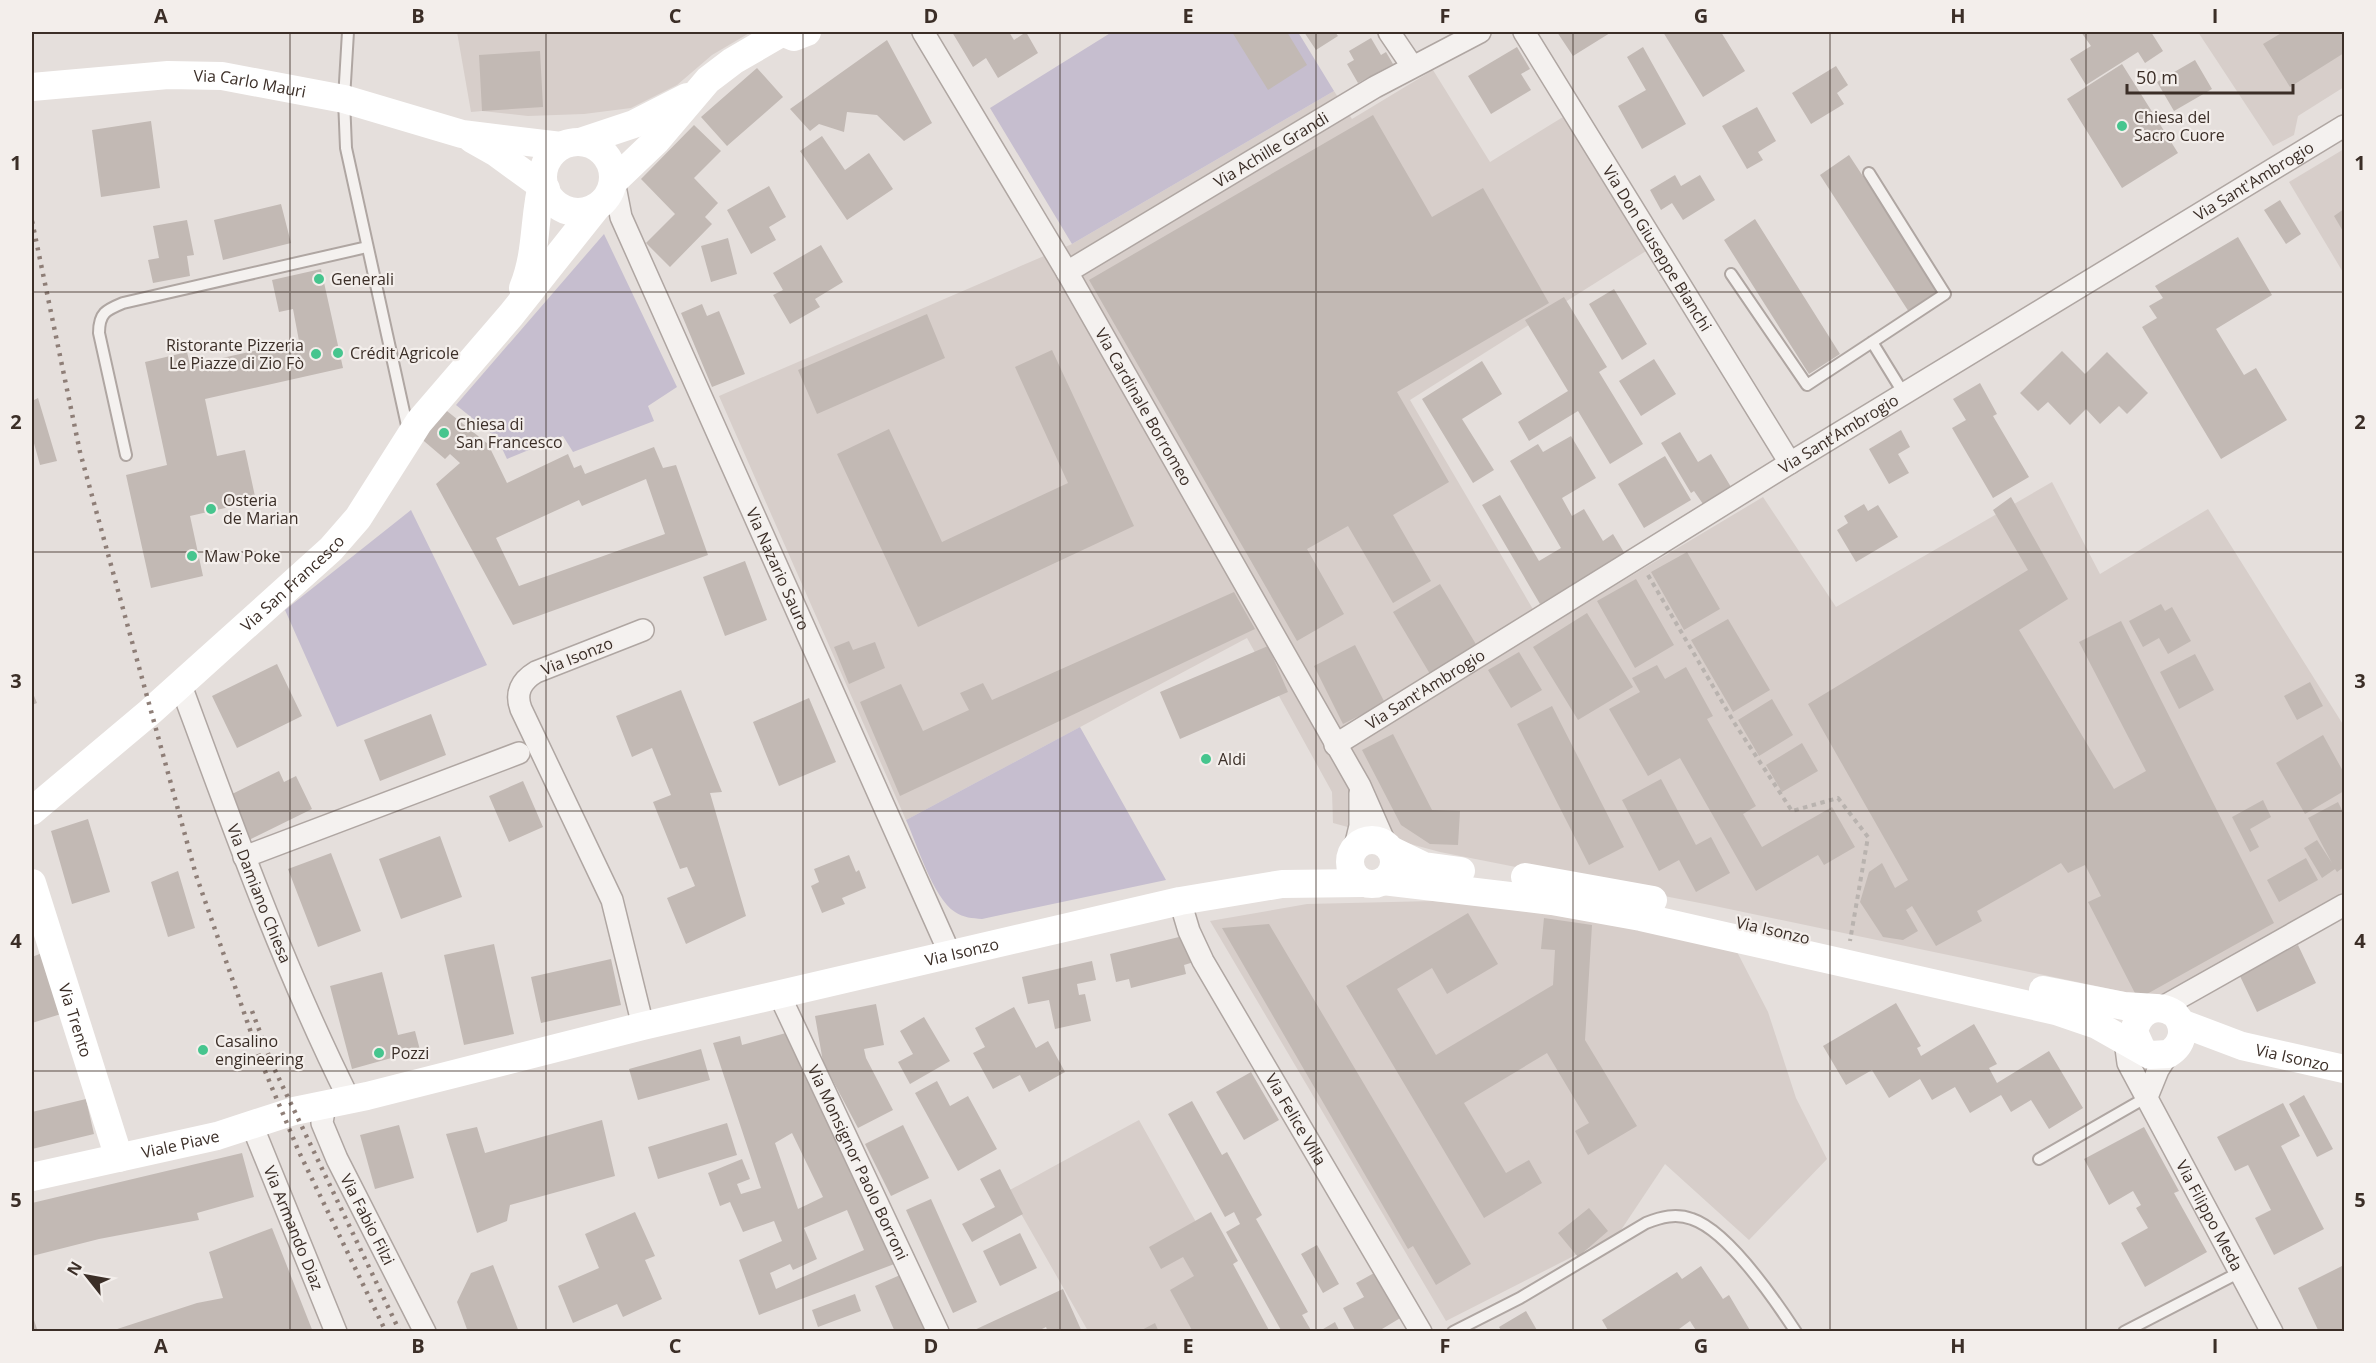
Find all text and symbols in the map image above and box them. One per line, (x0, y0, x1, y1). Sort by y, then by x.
text: A (154, 2, 168, 29)
text: B (411, 2, 425, 29)
text: C (669, 2, 682, 29)
text: D (924, 2, 938, 29)
text: E (1182, 2, 1194, 29)
text: F (1440, 2, 1450, 29)
text: G (1694, 2, 1708, 29)
text: H (1950, 2, 1966, 29)
text: I (2212, 2, 2218, 29)
scale bar (2127, 57, 2294, 95)
street label: Via Carlo Mauri (193, 64, 308, 103)
text: 50 m (2136, 65, 2178, 89)
street label: Via Achille Grandi (1210, 106, 1333, 192)
place label: Chiesa del Sacro Cuore (2134, 106, 2225, 146)
marker: Chiesa del Sacro Cuore (2115, 119, 2129, 133)
street label: Via Sant'Ambrogio (2190, 136, 2318, 226)
text: 1 (10, 149, 22, 176)
text: 1 (2354, 149, 2366, 176)
street label: Via Don Giuseppe Bianchi (1598, 161, 1717, 335)
place label: Generali (331, 268, 394, 290)
marker: Generali (312, 272, 326, 286)
street label: Via Cardinale Borromeo (1090, 324, 1197, 490)
place label: Ristorante Pizzeria Le Piazze di Zio Fò (166, 334, 304, 374)
place label: Crédit Agricole (350, 342, 459, 364)
marker: Crédit Agricole (331, 346, 345, 360)
marker: Ristorante Pizzeria Le Piazze di Zio Fò (309, 347, 323, 361)
street label: Via Sant'Ambrogio (1774, 389, 1903, 478)
text: 2 (10, 408, 22, 435)
text: 2 (2354, 408, 2366, 435)
place label: Chiesa di San Francesco (456, 413, 563, 453)
marker: Chiesa di San Francesco (437, 426, 451, 440)
place label: Osteria de Marian (223, 489, 299, 529)
marker: Osteria de Marian (204, 502, 218, 516)
street label: Via Nazario Sauro (741, 504, 815, 634)
street label: Via San Francesco (236, 530, 349, 636)
place label: Maw Poke (204, 545, 280, 567)
marker: Maw Poke (185, 549, 199, 563)
street label: Via Isonzo (538, 632, 616, 680)
street label: Via Sant'Ambrogio (1361, 644, 1489, 734)
text: 3 (10, 667, 22, 694)
text: 3 (2354, 667, 2366, 694)
place label: Aldi (1218, 748, 1246, 770)
marker: Aldi (1199, 752, 1213, 766)
street label: Via Damiano Chiesa (222, 821, 297, 966)
street label: Via Isonzo (1734, 911, 1812, 949)
text: 4 (10, 927, 22, 954)
text: 4 (2354, 927, 2366, 954)
street label: Via Isonzo (923, 933, 1001, 971)
street label: Via Trento (53, 981, 97, 1060)
place label: Casalino engineering (215, 1030, 304, 1070)
street label: Via Isonzo (2253, 1038, 2332, 1076)
place label: Pozzi (391, 1042, 429, 1064)
marker: Casalino engineering (196, 1043, 210, 1057)
marker: Pozzi (372, 1046, 386, 1060)
street label: Via Monsignor Paolo Borroni (803, 1061, 914, 1264)
street label: Via Felice Villa (1260, 1069, 1332, 1169)
street label: Viale Piave (139, 1125, 221, 1163)
street label: Via Filippo Meda (2171, 1156, 2248, 1275)
street label: Via Armando Diaz (259, 1162, 329, 1293)
street label: Via Fabio Filzi (335, 1170, 400, 1269)
text: 5 (10, 1186, 22, 1213)
text: 5 (2354, 1186, 2366, 1213)
north arrow (57, 1246, 117, 1306)
text: N (61, 1257, 87, 1280)
text: A (154, 1332, 168, 1359)
text: B (411, 1332, 425, 1359)
text: C (669, 1332, 682, 1359)
text: D (924, 1332, 938, 1359)
text: E (1182, 1332, 1194, 1359)
text: F (1440, 1332, 1450, 1359)
text: G (1694, 1332, 1708, 1359)
text: H (1950, 1332, 1966, 1359)
text: I (2212, 1332, 2218, 1359)

